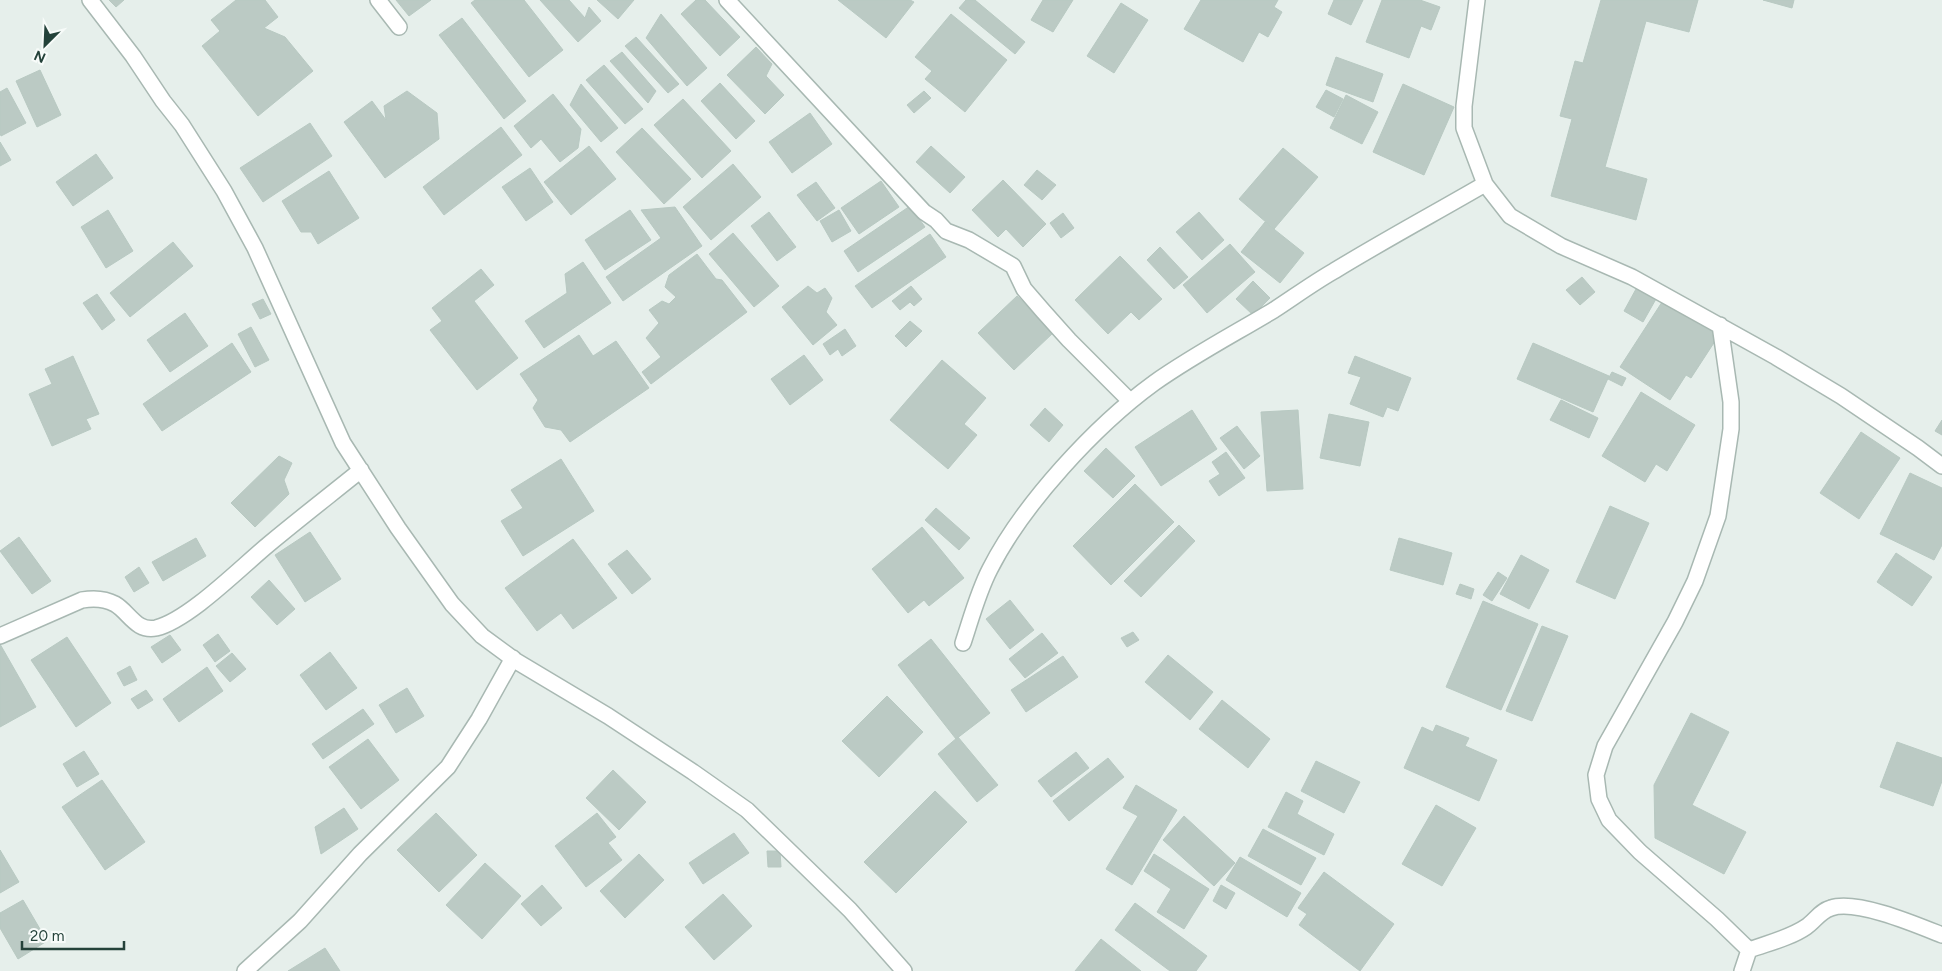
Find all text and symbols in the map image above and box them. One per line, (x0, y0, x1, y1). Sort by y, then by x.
north arrow (20, 20, 70, 70)
text: N (32, 46, 48, 66)
scale bar (22, 918, 125, 950)
text: 20 m (30, 927, 64, 945)

